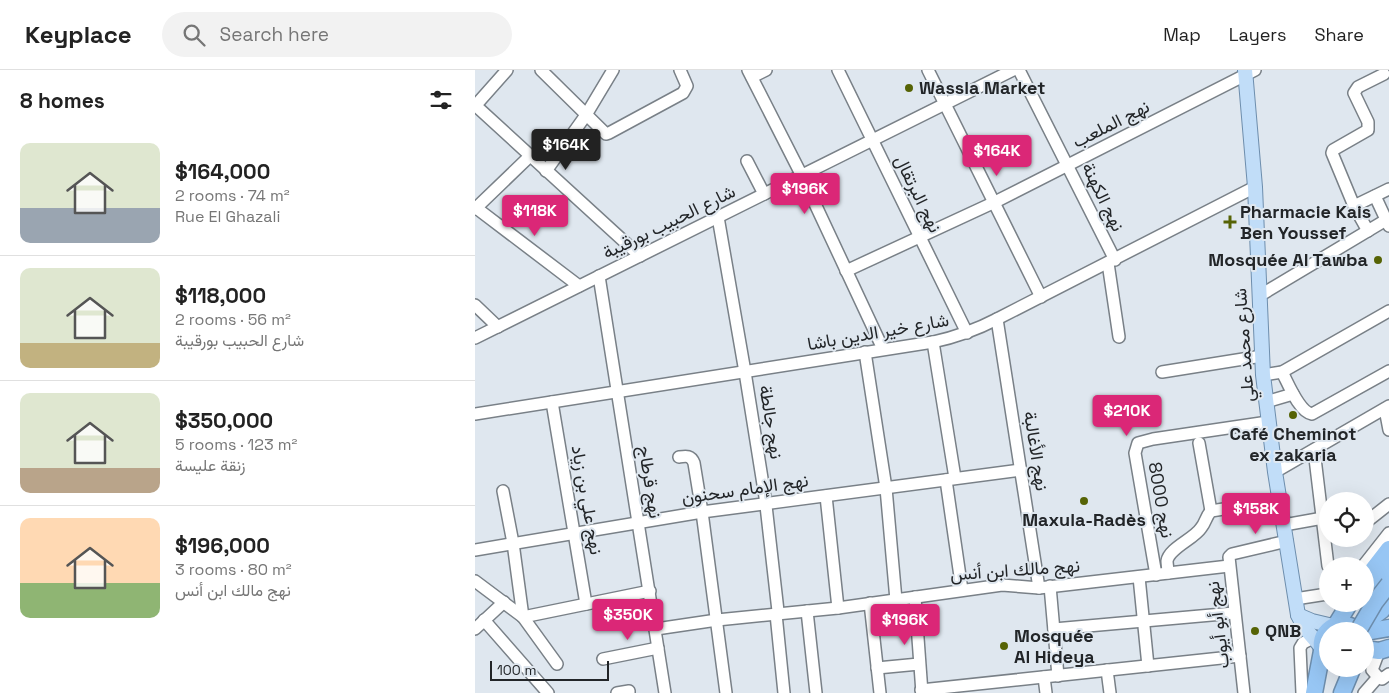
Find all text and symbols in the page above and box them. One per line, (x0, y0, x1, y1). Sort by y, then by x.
search box (162, 12, 512, 57)
text: Keyplace (25, 19, 132, 50)
icon: search (180, 21, 208, 49)
text: Search here (220, 22, 329, 47)
text: Map (1163, 23, 1201, 46)
text: Layers (1229, 23, 1286, 46)
text: Share (1314, 23, 1364, 46)
place label: Wassla Market (919, 76, 1045, 99)
marker: Wassla Market (903, 82, 915, 94)
icon: filters (427, 86, 455, 114)
text: 8 homes (20, 87, 105, 114)
street label: نهج الملعب (1068, 94, 1154, 154)
pin: $164K (531, 128, 601, 171)
text: $164K (542, 134, 590, 155)
pin: $164K (962, 134, 1032, 177)
text: $164K (973, 140, 1021, 161)
street label: نهج البرتقال (889, 151, 947, 237)
text: $164,000 (175, 158, 270, 185)
street label: نهج الكهنة (1076, 158, 1130, 236)
icon: home (60, 163, 120, 223)
pin: $196K (770, 172, 840, 215)
text: $196K (782, 178, 828, 199)
street label: شارع الحبيب بورقيبة (598, 179, 740, 265)
text: 2 rooms · 74 m² (175, 185, 290, 206)
pin: $118K (500, 194, 570, 237)
text: $118K (513, 200, 557, 221)
place label: Pharmacie Kais Ben Youssef (1240, 200, 1371, 244)
text: Rue El Ghazali (175, 206, 280, 227)
marker: Pharmacie Kais Ben Youssef (1224, 216, 1236, 228)
place label: Mosquée Al Tawba (1208, 248, 1369, 271)
marker: Mosquée Al Tawba (1372, 254, 1384, 266)
text: $118,000 (175, 282, 266, 309)
street label: شارع محمد علي (1228, 287, 1263, 403)
icon: home (60, 288, 120, 348)
street label: شارع خير الدين باشا (805, 308, 951, 356)
text: 2 rooms · 56 m² (175, 309, 291, 330)
text: شارع الحبيب بورقيبة (175, 330, 304, 351)
street label: نهج جالطة (753, 383, 789, 461)
pin: $210K (1092, 394, 1162, 437)
text: $210K (1104, 400, 1150, 421)
text: $350,000 (175, 407, 273, 434)
street label: نهج الأغالبة (1018, 409, 1054, 493)
marker: Café Cheminot ex zakaria (1287, 409, 1299, 421)
icon: home (60, 413, 120, 473)
place label: Café Cheminot ex zakaria (1229, 422, 1357, 466)
text: 5 rooms · 123 m² (175, 434, 297, 455)
street label: نهج علي بن زياد (563, 443, 608, 557)
street label: نهج قرطاج (632, 444, 668, 520)
text: زنقة عليسة (175, 455, 245, 476)
street label: نهج 8000 (1143, 460, 1179, 540)
street label: نهج الإمام سحنون (680, 468, 810, 510)
pin: $158K (1221, 492, 1291, 535)
map controls (1319, 492, 1374, 677)
button: locate (1319, 492, 1374, 547)
marker: Maxula-Radès (1078, 495, 1090, 507)
text: $158K (1233, 498, 1279, 519)
place label: Maxula-Radès (1022, 508, 1146, 531)
text: $196,000 (175, 532, 270, 559)
icon: home (60, 538, 120, 598)
street label: نهج مالك ابن أنس (949, 553, 1081, 587)
button: + (1319, 557, 1374, 612)
text: 3 rooms · 80 m² (175, 559, 292, 580)
text: نهج مالك ابن أنس (175, 580, 291, 601)
street label: نهج أبو أيوب (1201, 580, 1235, 670)
pin: $350K (593, 598, 663, 641)
text: $350K (603, 604, 653, 625)
pin: $196K (870, 604, 940, 646)
text: $196K (882, 609, 928, 630)
place label: QNB (1265, 619, 1301, 642)
button: − (1319, 622, 1374, 677)
place label: Mosquée Al Hideya (1014, 624, 1095, 668)
marker: QNB (1249, 625, 1261, 637)
marker: Mosquée Al Hideya (998, 640, 1010, 652)
scale bar (490, 658, 609, 681)
text: 100 m (497, 661, 536, 679)

